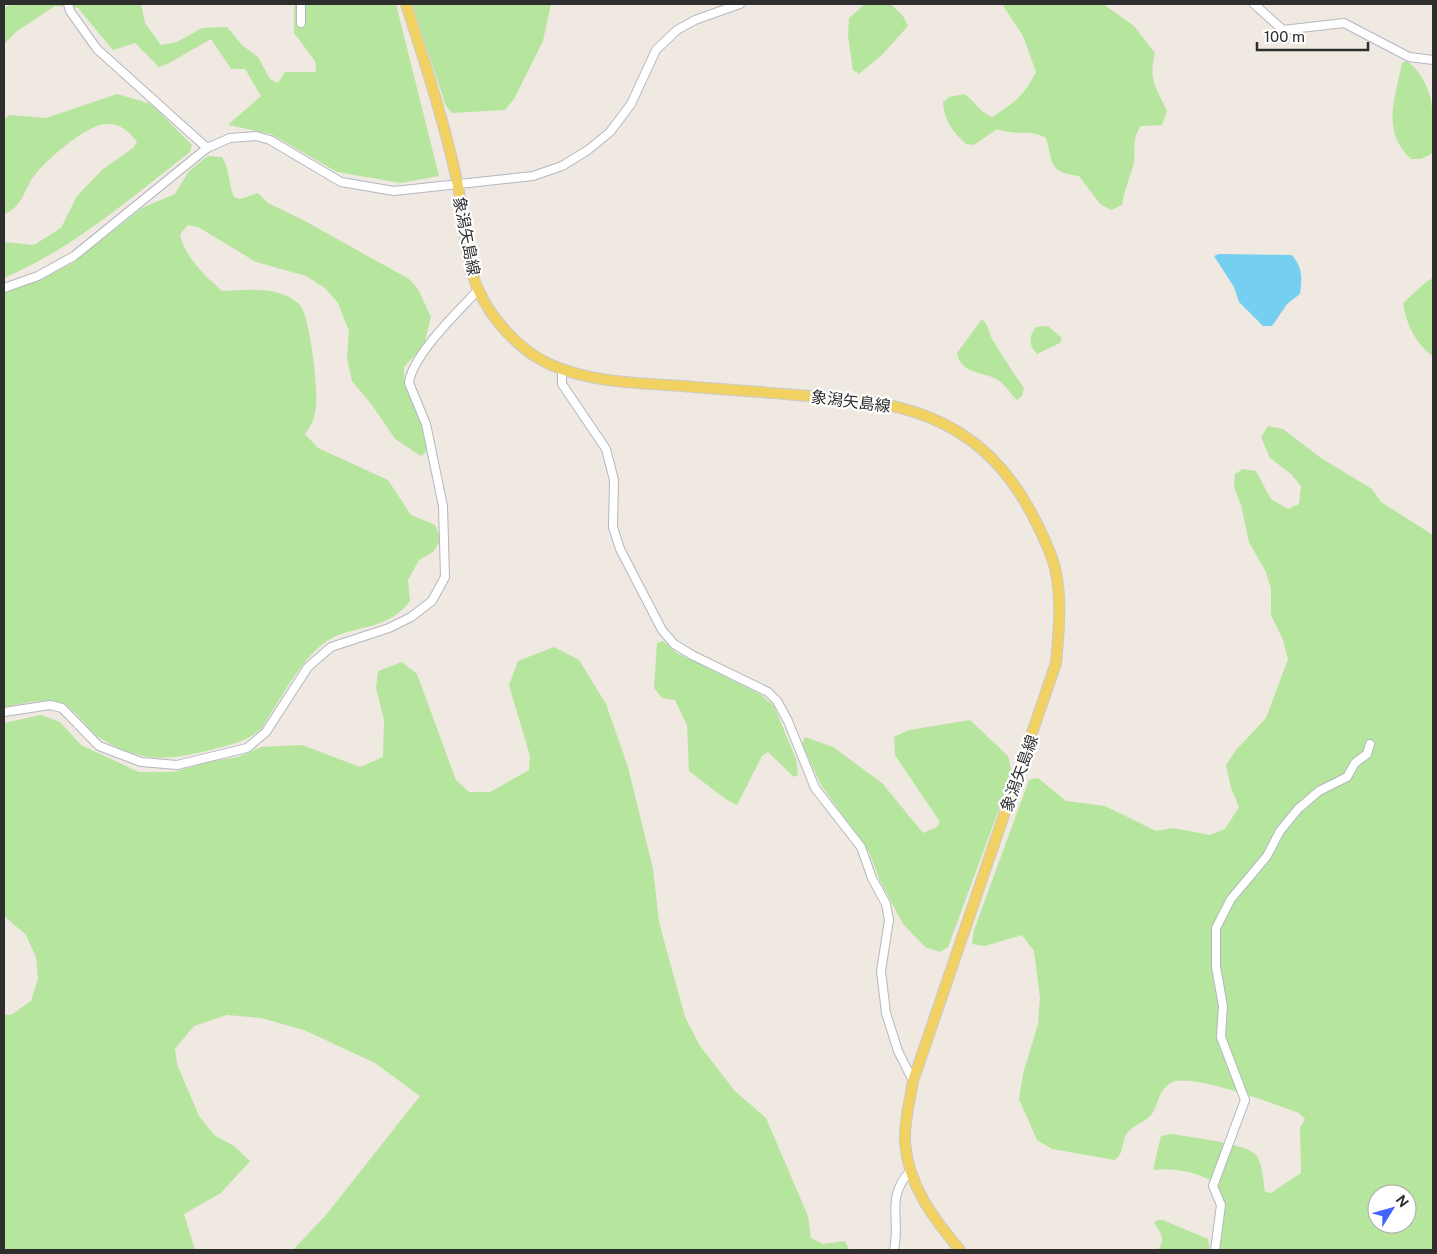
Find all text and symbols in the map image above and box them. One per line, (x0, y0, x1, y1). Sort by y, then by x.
scale bar (1257, 20, 1368, 52)
text: 100 m (1264, 28, 1305, 45)
street label: 象潟矢島線 (450, 195, 483, 277)
street label: 象潟矢島線 (810, 387, 892, 416)
street label: 象潟矢島線 (997, 732, 1042, 814)
north arrow (1367, 1184, 1417, 1234)
text: N (1393, 1192, 1412, 1210)

